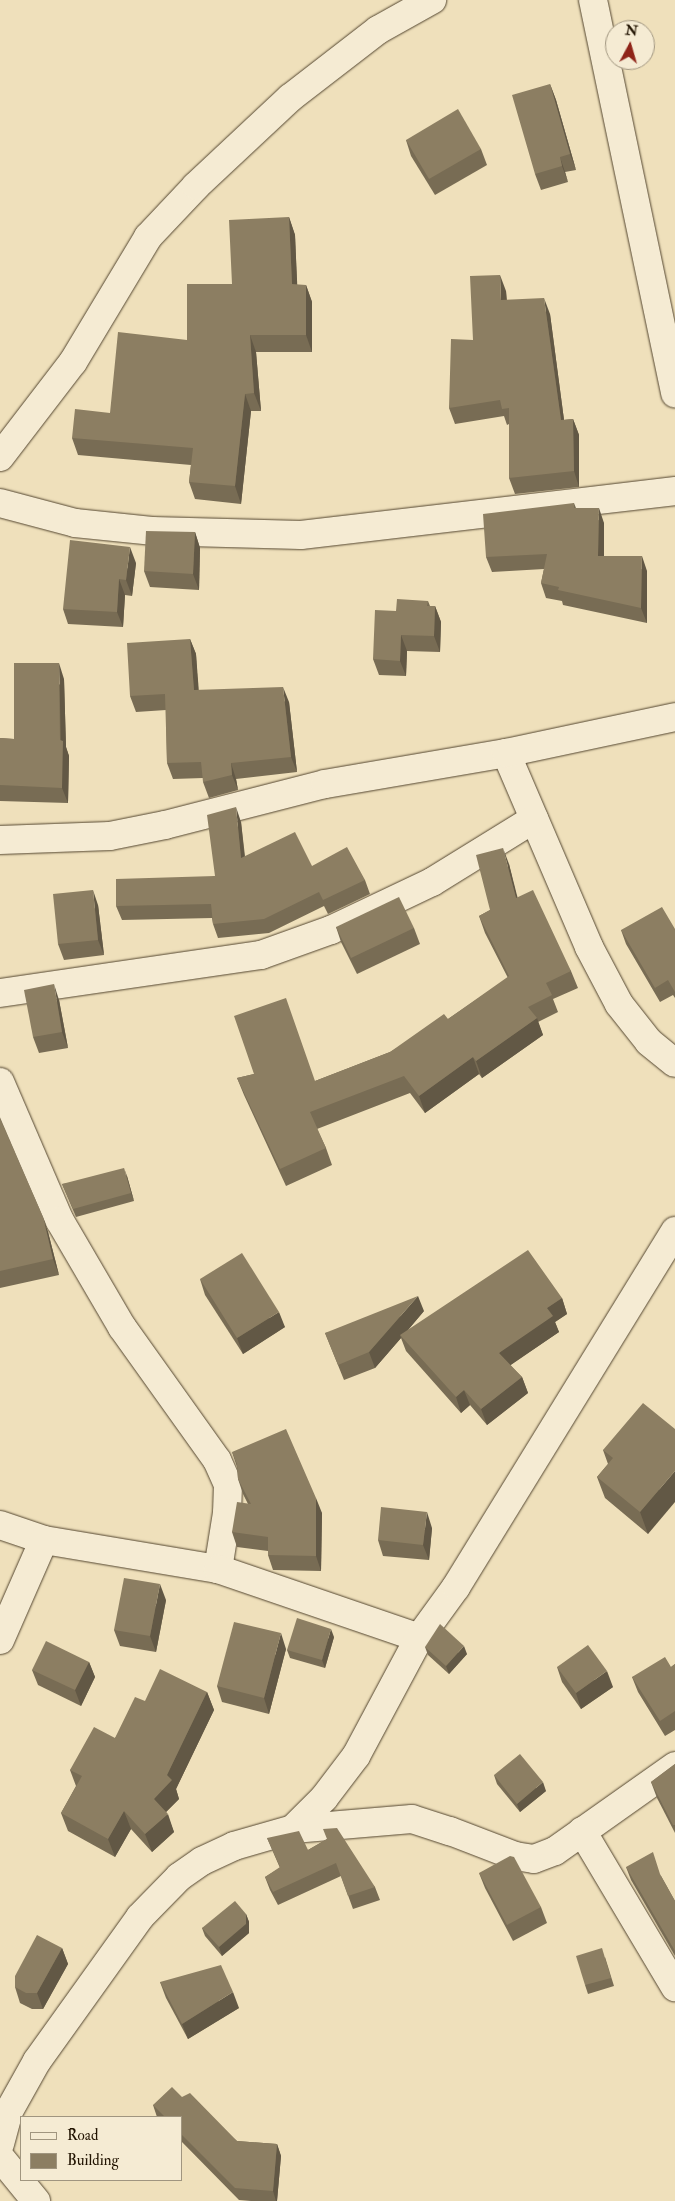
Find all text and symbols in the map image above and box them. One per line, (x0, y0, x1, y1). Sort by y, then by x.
north arrow (605, 20, 655, 70)
text: N (624, 21, 639, 40)
legend (20, 2116, 182, 2181)
text: Road (67, 2126, 98, 2145)
text: Building (67, 2151, 119, 2170)

